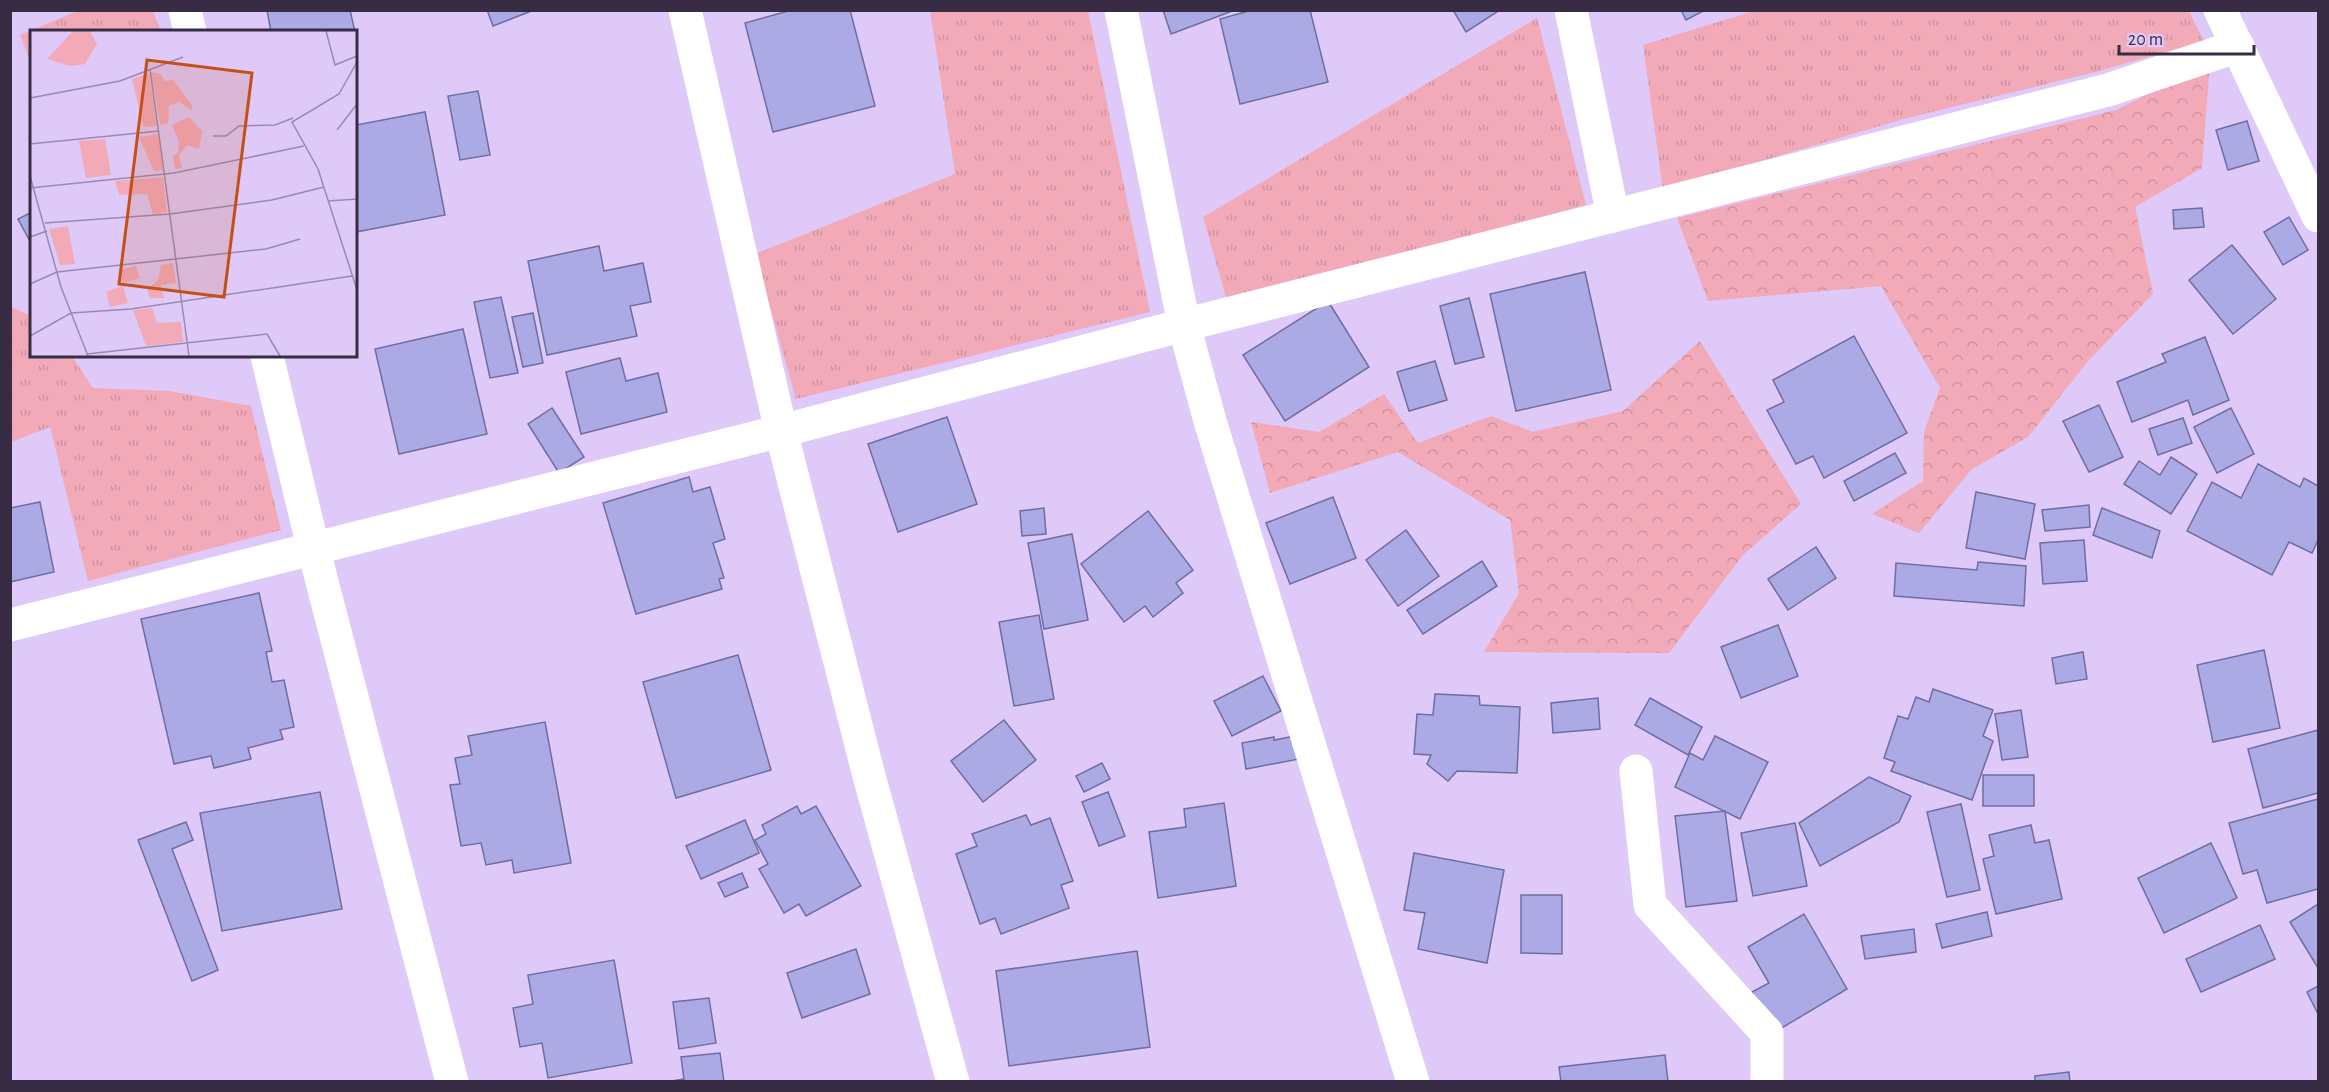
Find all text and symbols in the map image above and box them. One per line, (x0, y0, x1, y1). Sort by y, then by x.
scale bar (2119, 18, 2254, 56)
inset map (30, 30, 357, 357)
text: 20 m (2128, 31, 2163, 49)

